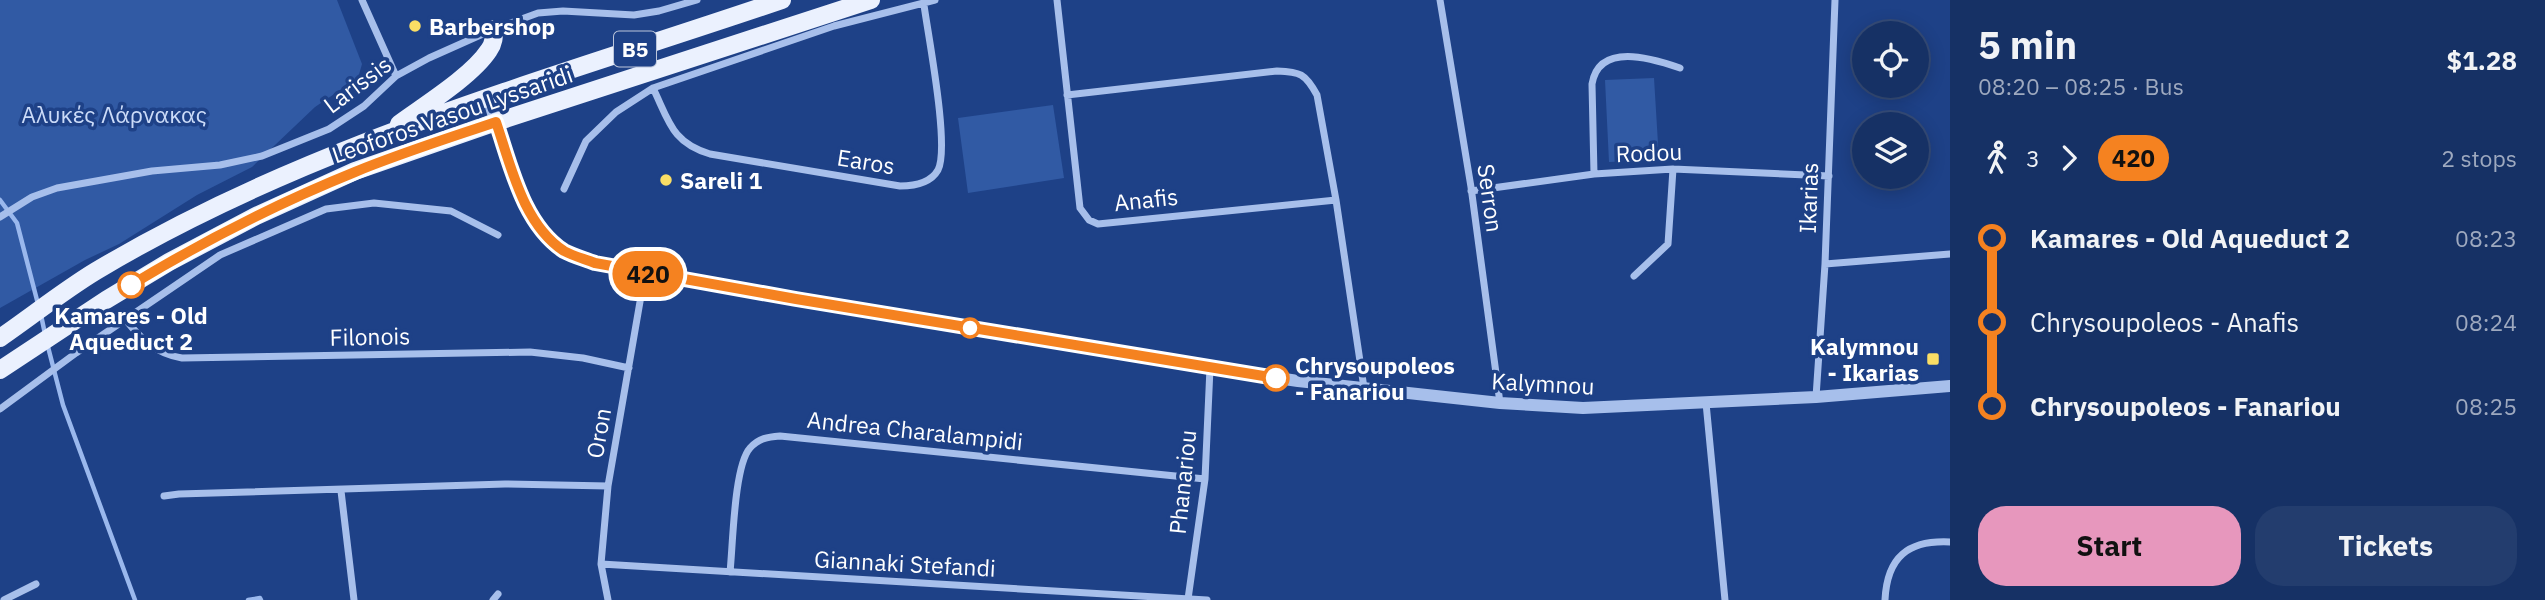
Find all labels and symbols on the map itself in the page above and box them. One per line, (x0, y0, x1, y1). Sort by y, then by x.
place label: Barbershop (429, 11, 555, 41)
marker: Barbershop (407, 18, 423, 34)
road number: B5 (614, 32, 656, 66)
street label: Larissis (317, 49, 397, 119)
street label: Leoforos Vasou Lyssaridi (328, 59, 576, 169)
park label: Αλυκές Λάρνακας (21, 99, 207, 129)
street label: Rodou (1615, 136, 1683, 168)
street label: Earos (835, 142, 897, 180)
street label: Serron (1471, 162, 1511, 234)
street label: Ikarias (1792, 162, 1824, 234)
place label: Sareli 1 (680, 165, 763, 195)
marker: Sareli 1 (658, 172, 674, 188)
street label: Anafis (1112, 181, 1180, 217)
line badge: 420 (608, 251, 688, 297)
marker: Kamares - Old Aqueduct 2 (118, 272, 144, 298)
place label: Kamares - Old Aqueduct 2 (54, 300, 208, 356)
unlabelled marker (960, 318, 980, 338)
street label: Filonois (329, 320, 411, 352)
place label: Kalymnou - Ikarias (1810, 331, 1919, 387)
place label: Chrysoupoleos - Fanariou (1295, 350, 1455, 406)
marker: Kalymnou - Ikarias (1925, 351, 1941, 367)
marker: Chrysoupoleos - Fanariou (1263, 365, 1289, 391)
street label: Kalymnou (1491, 365, 1595, 401)
street label: Andrea Charalampidi (806, 404, 1024, 456)
street label: Oron (579, 405, 617, 461)
street label: Phanariou (1162, 428, 1202, 536)
street label: Giannaki Stefandi (814, 543, 996, 583)

